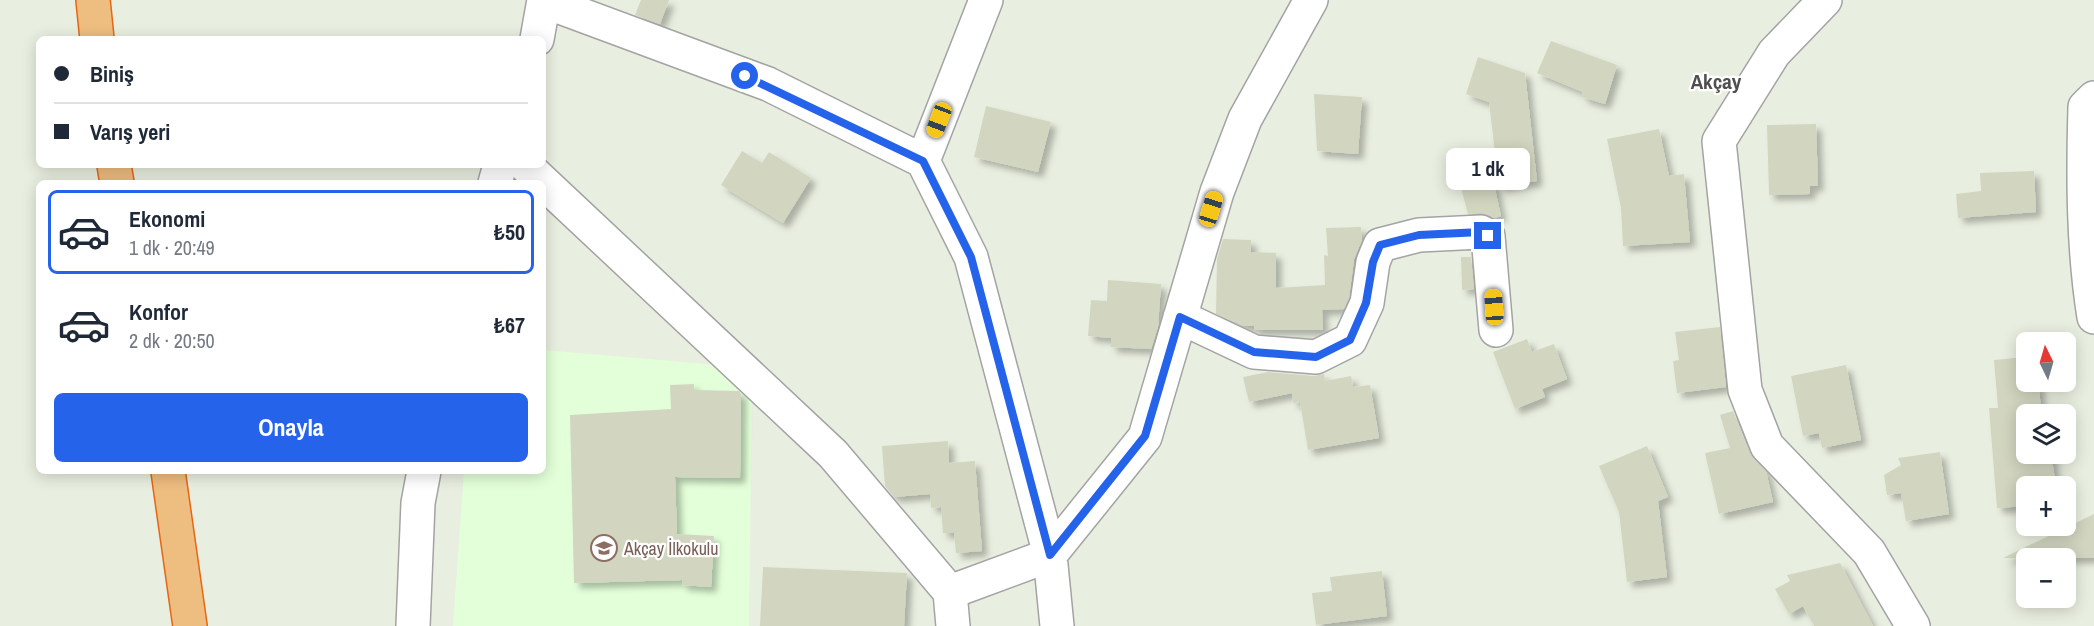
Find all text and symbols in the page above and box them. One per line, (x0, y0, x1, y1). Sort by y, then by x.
text: Biniş (90, 59, 134, 89)
route start (731, 62, 758, 89)
district label: Akçay (1691, 67, 1742, 96)
car (924, 100, 954, 140)
text: Varış yeri (90, 117, 170, 147)
callout: 1 dk (1446, 149, 1530, 191)
text: 1 dk (1472, 155, 1504, 182)
car (1197, 189, 1225, 229)
text: Ekonomi (129, 204, 205, 234)
icon: car (57, 205, 111, 259)
text: ₺50 (494, 217, 525, 247)
route end (1474, 222, 1501, 249)
text: 1 dk · 20:49 (129, 234, 215, 261)
car (1484, 288, 1504, 326)
text: Konfor (129, 297, 188, 327)
icon: car (57, 298, 111, 352)
text: ₺67 (494, 310, 525, 340)
text: 2 dk · 20:50 (129, 327, 215, 354)
north arrow (2016, 332, 2076, 392)
map controls (2016, 332, 2076, 608)
button: Onayla (54, 393, 528, 462)
button: layers (2016, 404, 2076, 464)
button: + (2016, 476, 2076, 536)
school or university icon: Akçay İlkokulu (589, 533, 619, 563)
place label: Akçay İlkokulu (623, 536, 718, 561)
button: − (2016, 548, 2076, 608)

